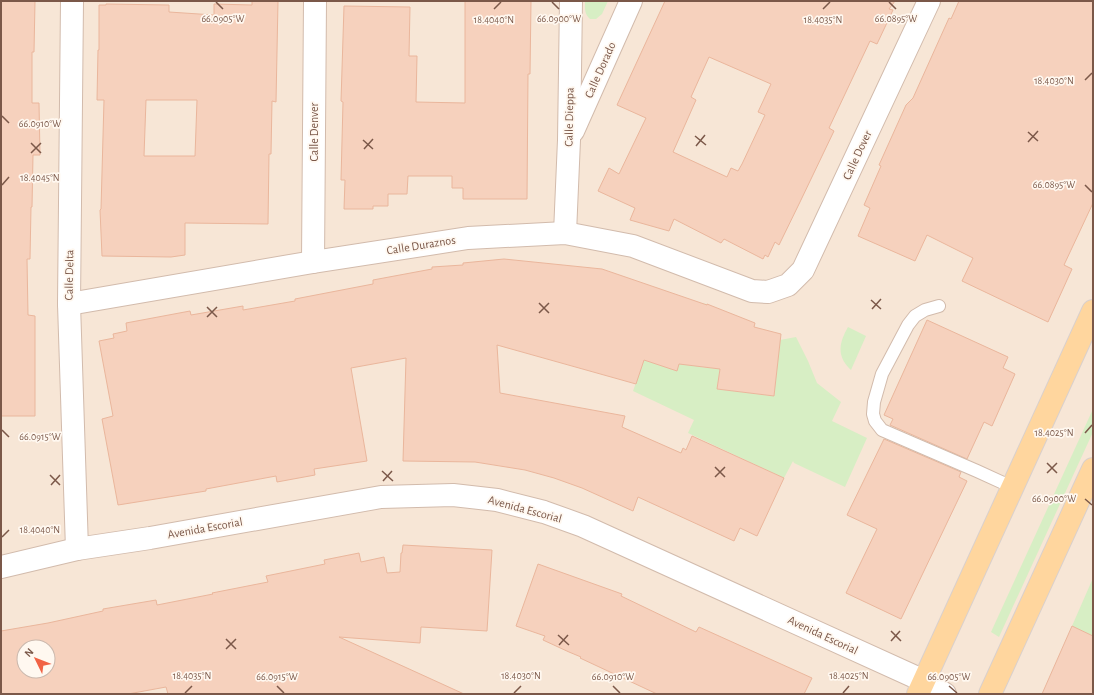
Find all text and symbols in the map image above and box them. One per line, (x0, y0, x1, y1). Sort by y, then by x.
text: 66.0905°W (201, 14, 245, 24)
text: 66.0900°W (537, 14, 581, 24)
text: 66.0895°W (875, 14, 917, 24)
text: 18.4040°N (474, 15, 514, 25)
text: 18.4035°N (804, 15, 842, 25)
street label: Calle Dorado (582, 40, 618, 100)
text: 18.4030°N (1034, 76, 1074, 86)
street label: Calle Dieppa (562, 87, 576, 147)
street label: Calle Denver (308, 102, 320, 161)
text: 66.0910°W (19, 119, 61, 129)
street label: Calle Dover (840, 128, 874, 182)
text: 18.4045°N (20, 173, 60, 183)
text: 66.0895°W (1033, 180, 1075, 190)
street label: Calle Duraznos (386, 234, 456, 256)
street label: Calle Delta (63, 249, 75, 301)
text: 18.4025°N (1034, 428, 1074, 438)
text: 66.0915°W (19, 432, 61, 442)
street label: Avenida Escorial (487, 493, 563, 525)
text: 66.0900°W (1032, 494, 1076, 504)
street label: Avenida Escorial (167, 516, 243, 540)
text: 18.4040°N (20, 525, 60, 535)
street label: Avenida Escorial (786, 614, 860, 656)
north arrow (16, 639, 56, 679)
text: N (22, 646, 36, 659)
text: 18.4035°N (173, 671, 211, 681)
text: 18.4030°N (501, 671, 541, 681)
text: 18.4025°N (829, 671, 869, 681)
text: 66.0915°W (256, 672, 298, 682)
text: 66.0910°W (592, 672, 634, 682)
text: 66.0905°W (927, 672, 971, 682)

